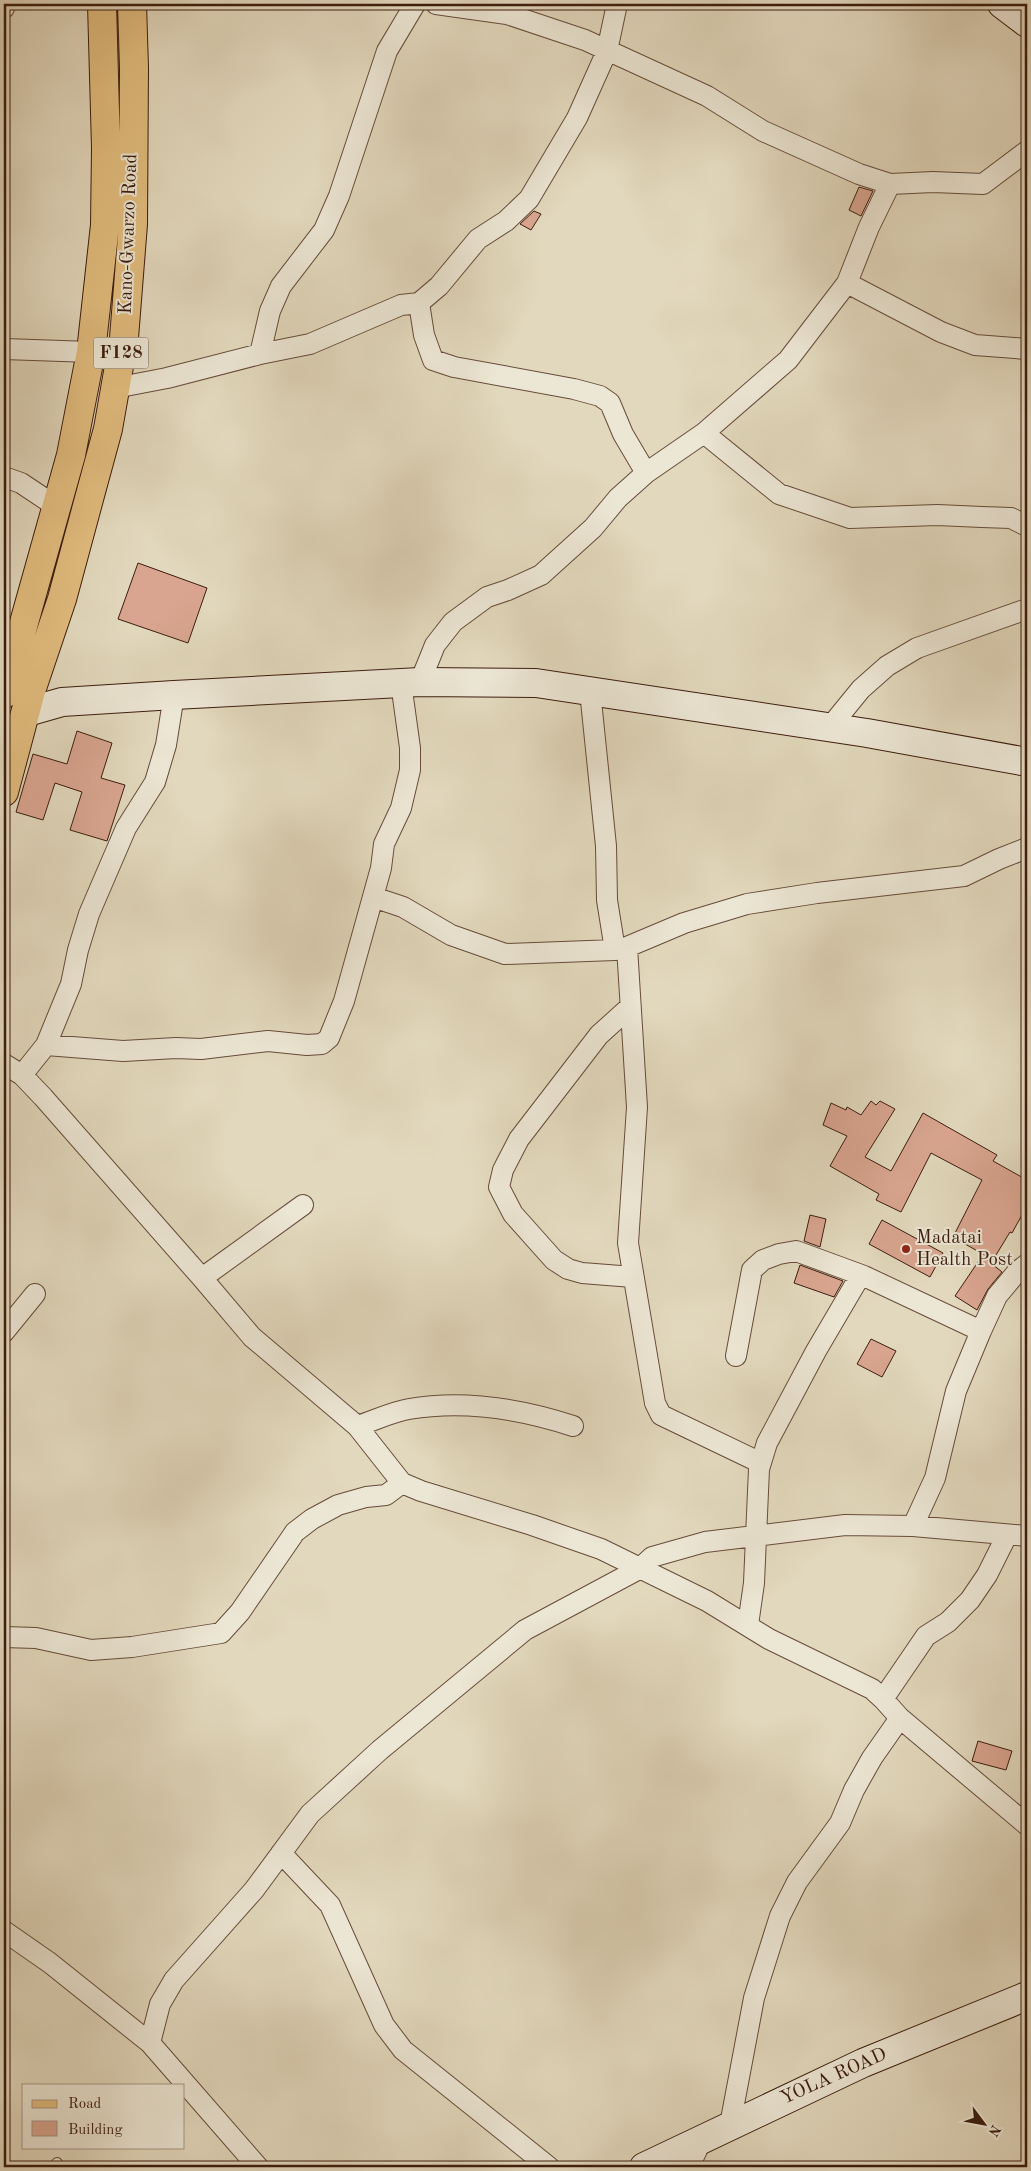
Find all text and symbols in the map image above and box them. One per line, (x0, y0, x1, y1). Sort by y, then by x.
street label: Kano-Gwarzo Road (117, 153, 141, 315)
road number: F128 (94, 338, 148, 368)
place label: Madatai Health Post (916, 1229, 1013, 1270)
marker: Madatai Health Post (900, 1243, 912, 1255)
street label: YOLA ROAD (778, 2045, 890, 2109)
legend (22, 2084, 185, 2148)
text: Road (68, 2097, 102, 2112)
north arrow (958, 2098, 1008, 2148)
text: N (985, 2122, 1003, 2139)
text: Building (68, 2123, 123, 2138)

